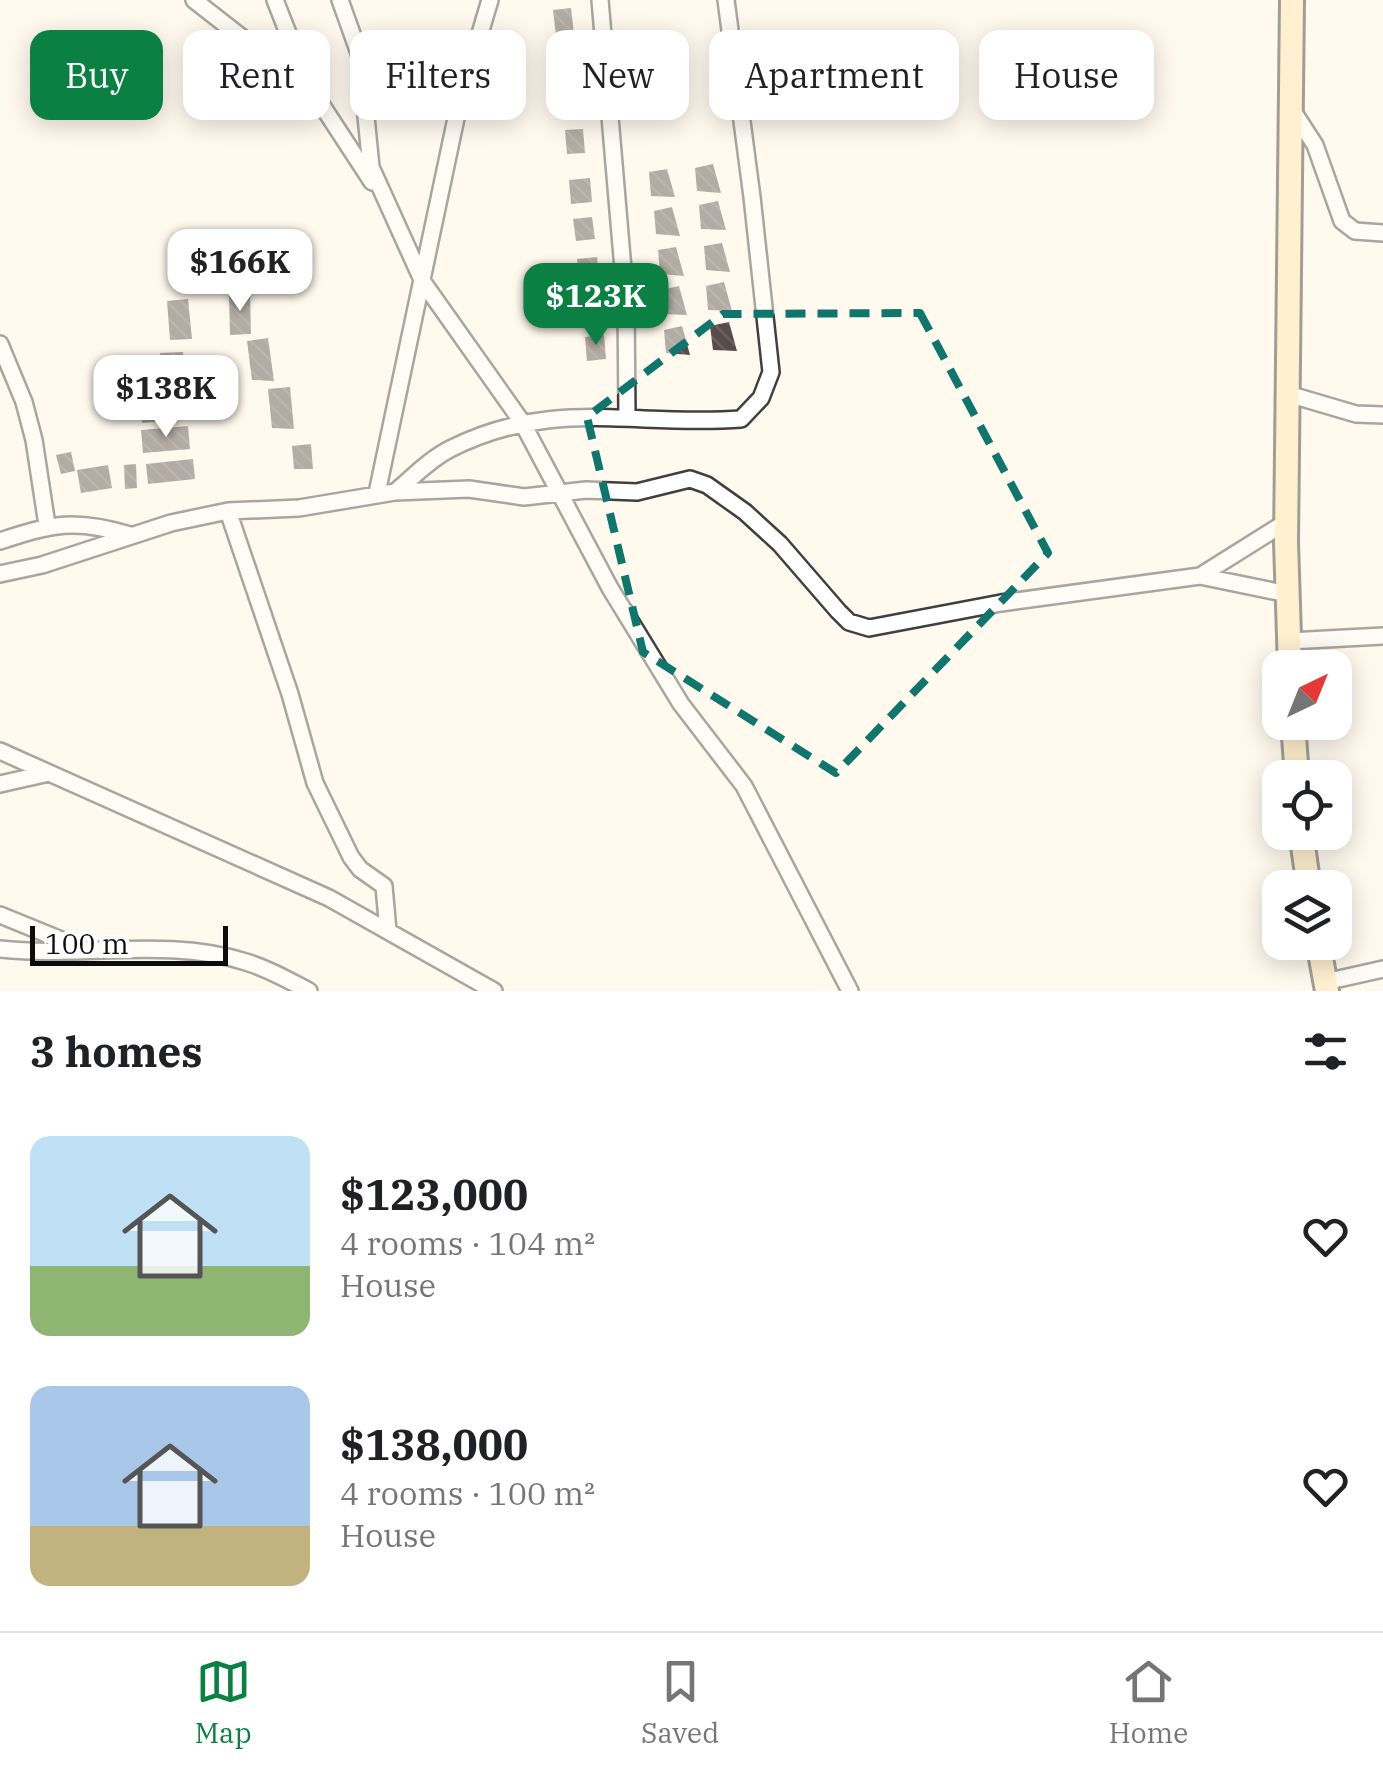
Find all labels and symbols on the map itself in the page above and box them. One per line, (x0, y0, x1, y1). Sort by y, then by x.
pin: $166K (170, 229, 310, 314)
pin: $123K (526, 263, 666, 348)
pin: $138K (96, 355, 236, 440)
north arrow (1262, 650, 1352, 740)
scale bar (30, 921, 228, 966)

